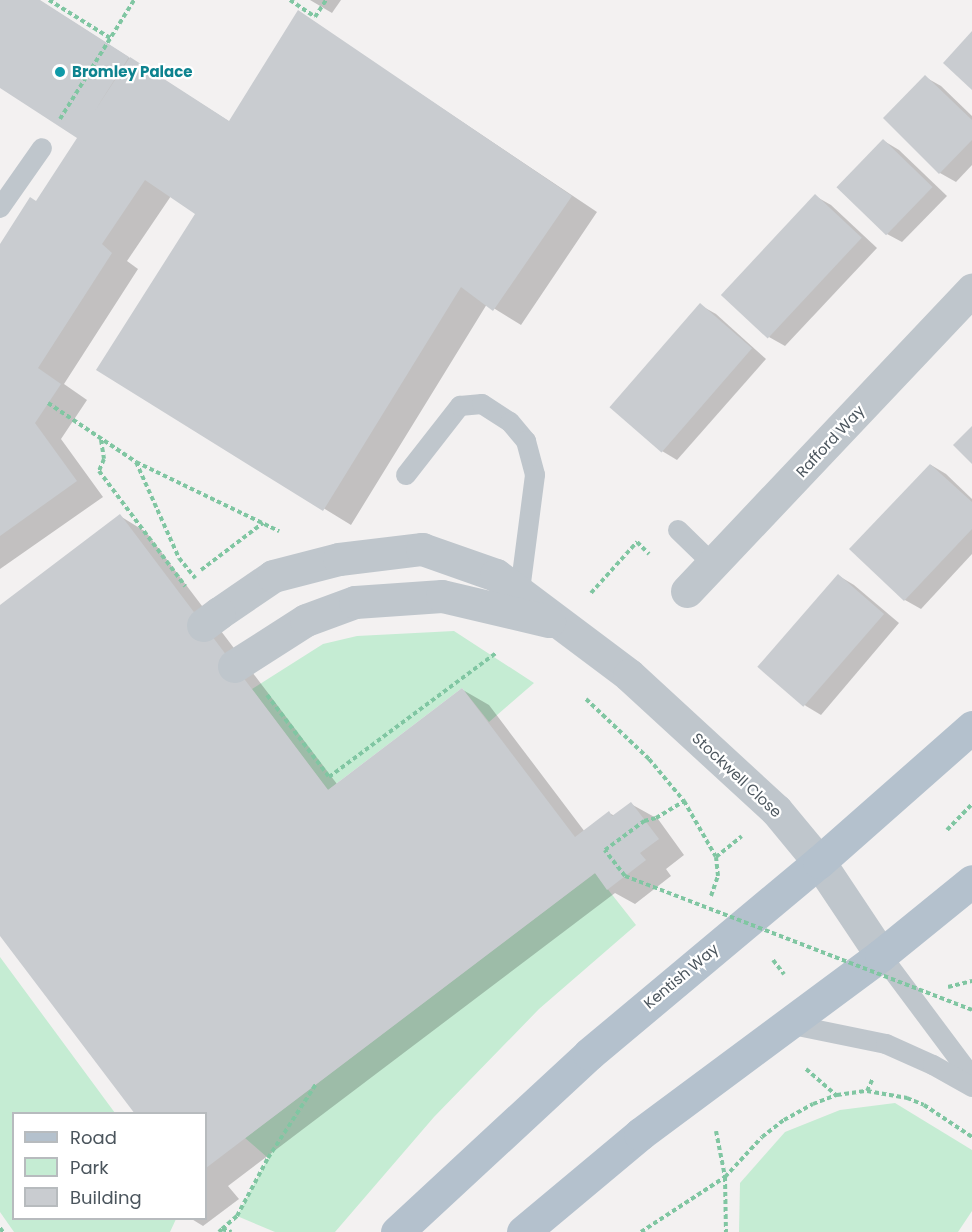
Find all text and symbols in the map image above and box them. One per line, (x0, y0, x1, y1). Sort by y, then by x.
place label: Bromley Palace (72, 63, 193, 81)
marker: Bromley Palace (53, 65, 67, 79)
street label: Rafford Way (792, 401, 868, 481)
street label: Stockwell Close (689, 729, 785, 821)
street label: Kentish Way (640, 940, 722, 1012)
legend (12, 1112, 207, 1220)
text: Road (70, 1125, 117, 1150)
text: Park (70, 1155, 109, 1180)
text: Building (70, 1185, 142, 1210)

